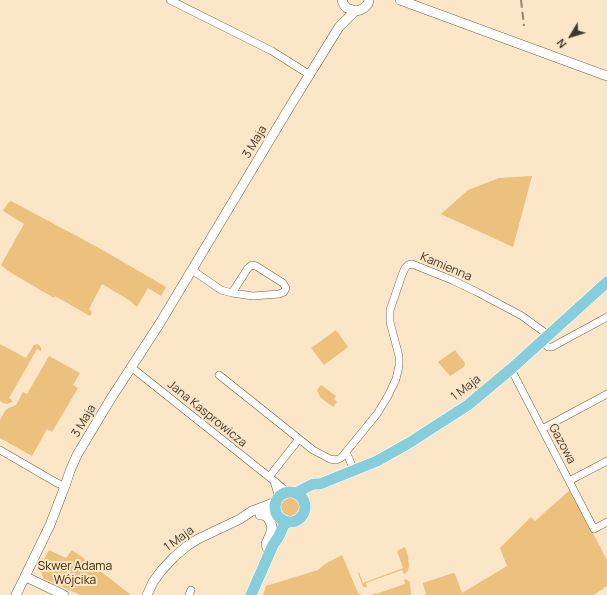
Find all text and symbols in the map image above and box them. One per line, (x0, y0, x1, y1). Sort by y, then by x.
north arrow (551, 16, 591, 56)
text: N (553, 36, 569, 51)
street label: 3 Maja (240, 123, 270, 161)
street label: Kamienna (418, 250, 474, 284)
street label: 1 Maja (448, 372, 484, 404)
street label: Jana Kasprowicza (164, 378, 250, 450)
street label: 3 Maja (69, 402, 99, 440)
street label: Gazowa (545, 421, 579, 467)
street label: 1 Maja (161, 523, 197, 555)
park label: Skwer Adama Wójcika (38, 560, 112, 588)

